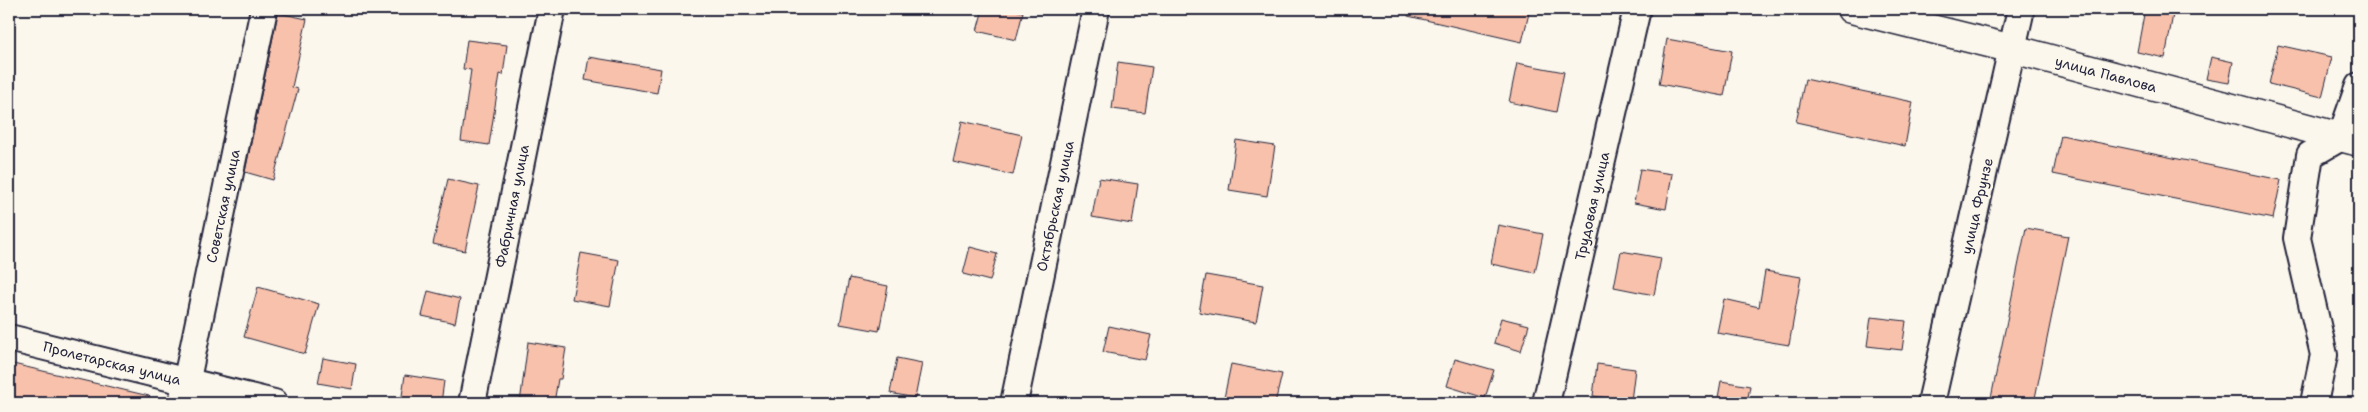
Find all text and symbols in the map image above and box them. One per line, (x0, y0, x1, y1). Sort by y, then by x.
street label: улица Павлова (2053, 52, 2159, 96)
street label: Октябрьская улица (1032, 139, 1078, 273)
street label: Фабричная улица (491, 143, 533, 269)
street label: Советская улица (202, 147, 244, 265)
street label: Трудовая улица (1571, 150, 1613, 262)
street label: улица Фрунзе (1957, 156, 1997, 256)
street label: Пролетарская улица (41, 337, 183, 389)

